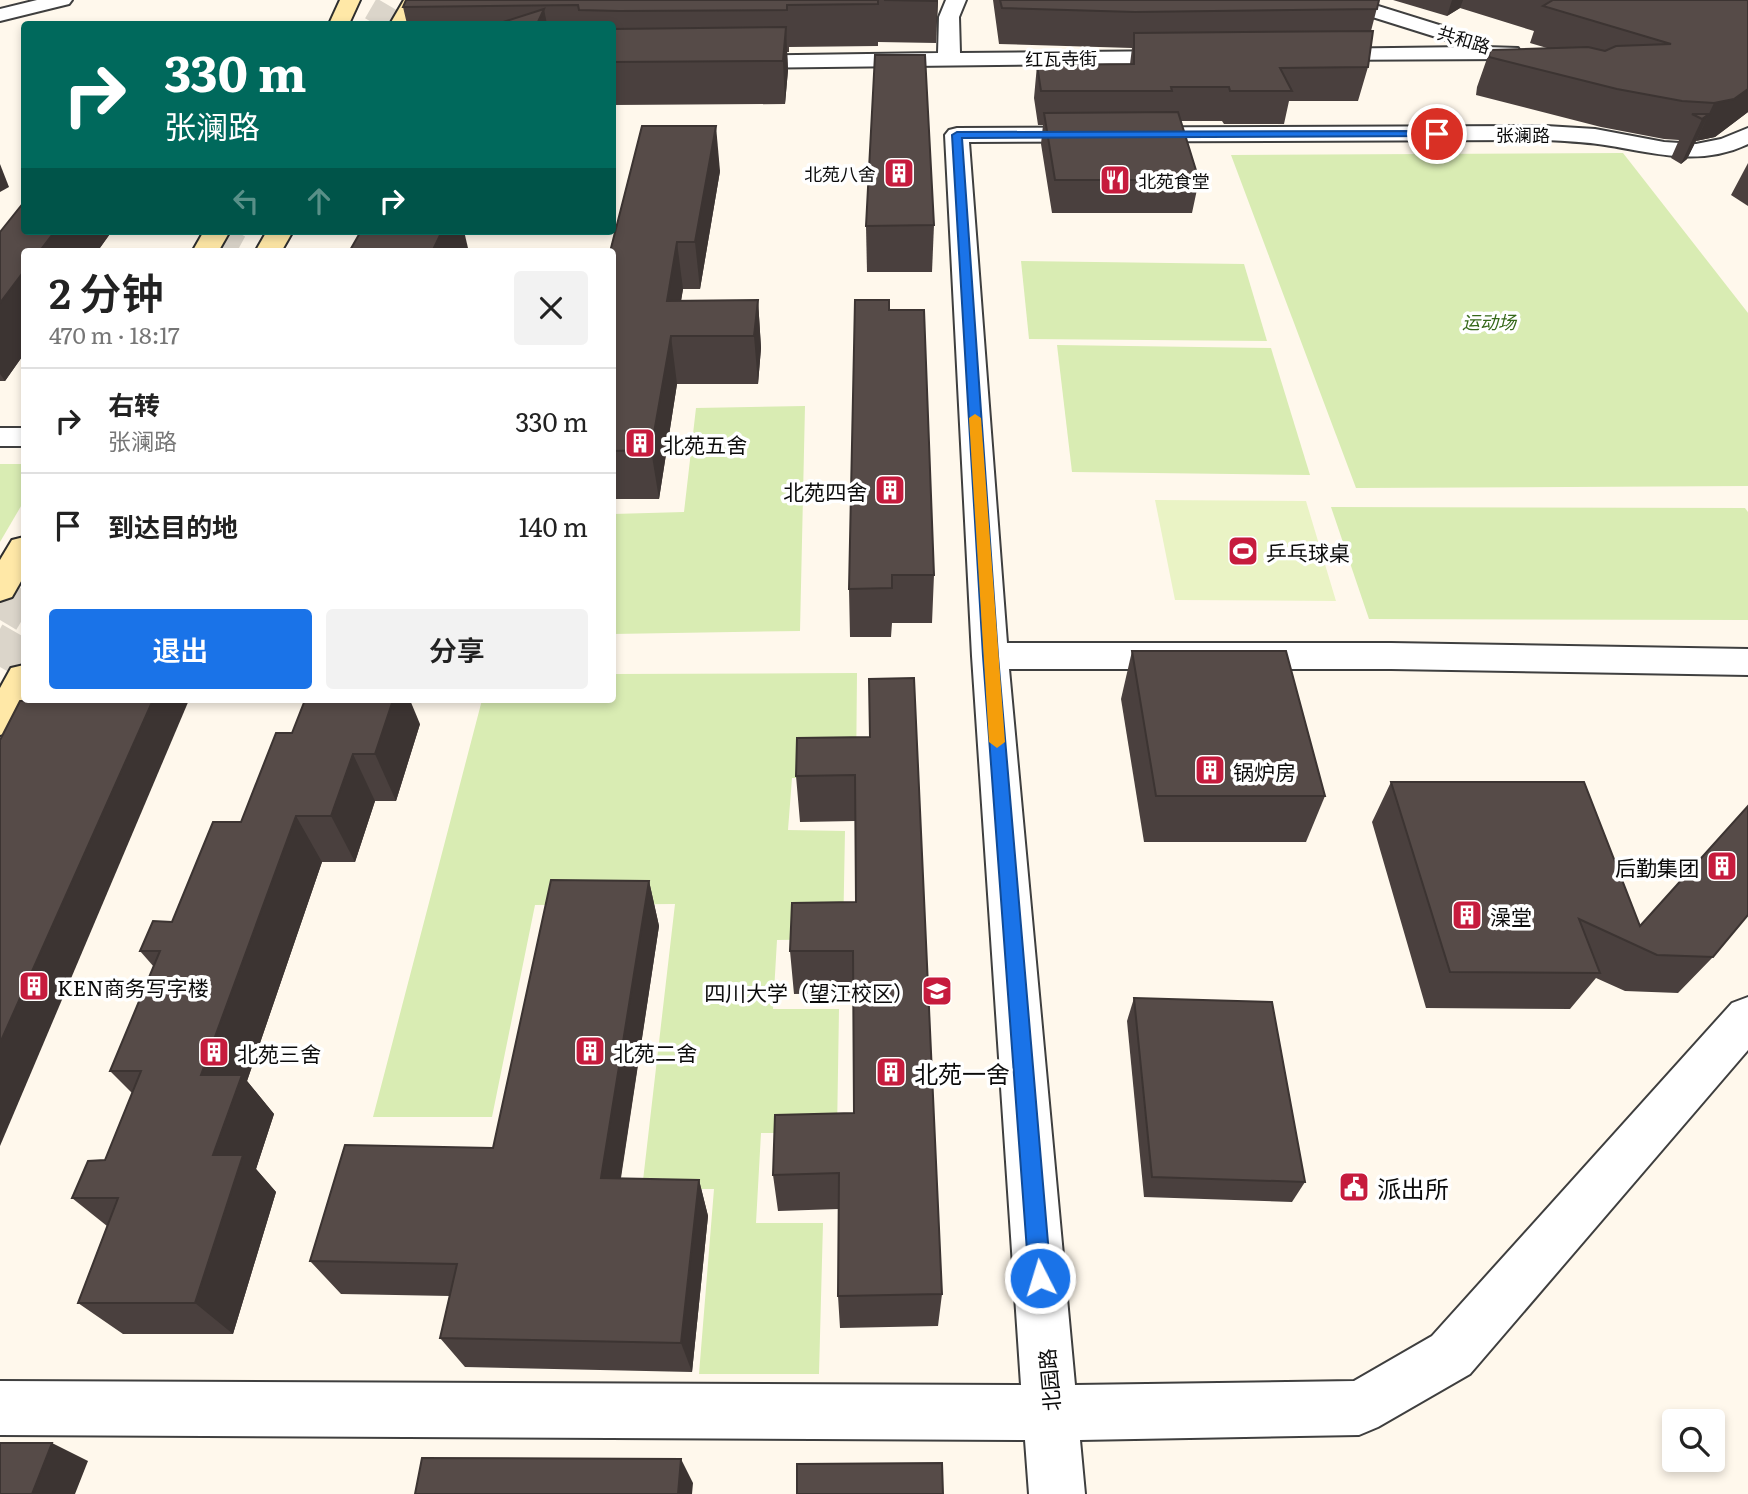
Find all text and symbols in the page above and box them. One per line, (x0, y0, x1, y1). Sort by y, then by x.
street label: 共和路 (1434, 18, 1494, 60)
text: 330 m (164, 34, 307, 107)
street label: 红瓦寺街 (1025, 44, 1097, 72)
icon: right (49, 49, 140, 140)
text: 张澜路 (164, 101, 260, 149)
pin (1407, 104, 1467, 164)
icon: arrive (1418, 115, 1456, 153)
street label: 张澜路 (1496, 121, 1550, 148)
building icon: 北苑八舍 (882, 156, 916, 190)
place label: 北苑八舍 (804, 160, 876, 187)
restaurant icon: 北苑食堂 (1098, 163, 1132, 197)
place label: 北苑食堂 (1138, 167, 1210, 194)
icon: left (227, 182, 265, 220)
icon: ahead (300, 182, 338, 220)
icon: right (373, 182, 411, 220)
text: 2 分钟 (49, 260, 163, 322)
button: close (514, 271, 588, 345)
park label: 运动场 (1462, 308, 1518, 335)
text: 470 m · 18:17 (49, 317, 180, 351)
text: 右转 (108, 384, 160, 423)
text: 330 m (515, 401, 588, 440)
icon: right (49, 402, 87, 440)
text: 张澜路 (108, 423, 177, 457)
building icon: 北苑五舍 (623, 426, 657, 460)
place label: 北苑五舍 (663, 428, 747, 459)
building icon: 北苑四舍 (873, 473, 907, 507)
place label: 北苑四舍 (783, 475, 867, 506)
text: 到达目的地 (108, 506, 238, 545)
text: 140 m (519, 506, 588, 545)
icon: arrive (49, 507, 87, 545)
sports icon: 乒乓球桌 (1226, 534, 1260, 568)
place label: 乒乓球桌 (1266, 536, 1350, 567)
button: 退出 (49, 609, 312, 689)
button: 分享 (326, 609, 588, 689)
building icon: 锅炉房 (1193, 753, 1227, 787)
place label: 锅炉房 (1233, 755, 1296, 786)
building icon: 后勤集团 (1705, 849, 1739, 883)
place label: 后勤集团 (1615, 851, 1699, 882)
building icon: 澡堂 (1450, 898, 1484, 932)
place label: 澡堂 (1490, 900, 1532, 931)
building icon: KEN商务写字楼 (17, 969, 51, 1003)
place label: KEN商务写字楼 (57, 971, 209, 1002)
school or university icon: 四川大学（望江校区） (920, 974, 954, 1008)
place label: 四川大学（望江校区） (704, 976, 914, 1007)
building icon: 北苑二舍 (573, 1034, 607, 1068)
building icon: 北苑三舍 (197, 1035, 231, 1069)
place label: 北苑二舍 (613, 1036, 697, 1067)
place label: 北苑三舍 (237, 1037, 321, 1068)
building icon: 北苑一舍 (874, 1055, 908, 1089)
place label: 北苑一舍 (914, 1055, 1010, 1090)
public building icon: 派出所 (1337, 1170, 1371, 1204)
place label: 派出所 (1377, 1170, 1449, 1205)
position arrow (1003, 1241, 1077, 1315)
street label: 北园路 (1030, 1347, 1066, 1413)
map controls (1662, 1409, 1725, 1472)
button: search (1662, 1409, 1725, 1472)

